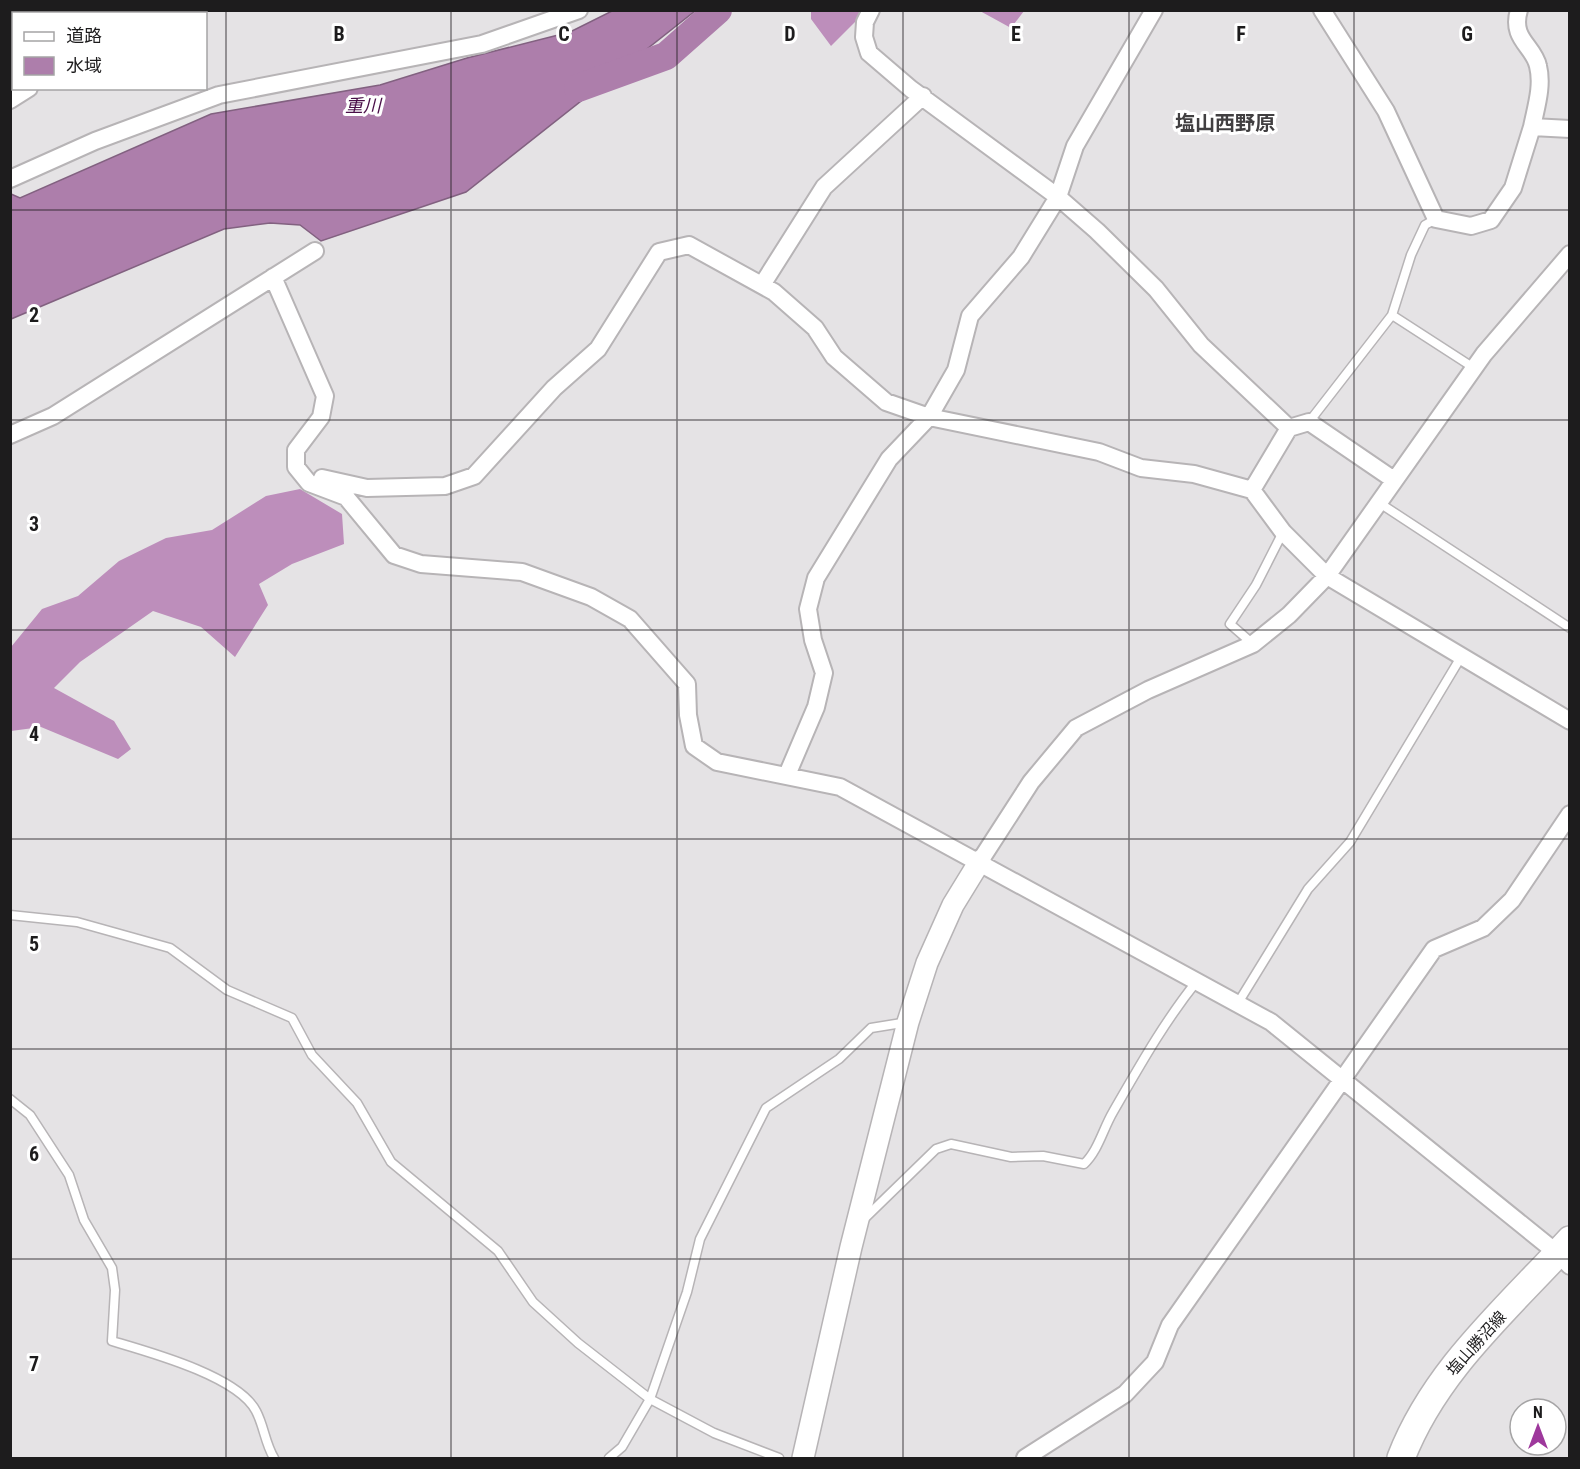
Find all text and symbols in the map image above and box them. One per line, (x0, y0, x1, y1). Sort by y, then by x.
legend (12, 12, 207, 90)
text: B (333, 22, 345, 46)
text: C (558, 22, 570, 46)
text: D (784, 22, 796, 46)
text: E (1011, 22, 1021, 46)
text: F (1236, 22, 1246, 46)
text: G (1461, 22, 1473, 46)
text: 道路 (66, 25, 102, 46)
text: 水域 (66, 55, 102, 76)
water label: 重川 (345, 95, 383, 116)
district label: 塩山西野原 (1175, 111, 1275, 135)
text: 2 (29, 303, 39, 327)
text: 3 (29, 512, 39, 536)
text: 4 (29, 722, 39, 746)
text: 5 (29, 932, 39, 956)
text: 6 (29, 1142, 39, 1166)
street label: 塩山勝沼線 (1443, 1307, 1510, 1379)
text: 7 (29, 1352, 39, 1376)
north arrow (1508, 1397, 1568, 1457)
text: N (1533, 1403, 1543, 1422)

